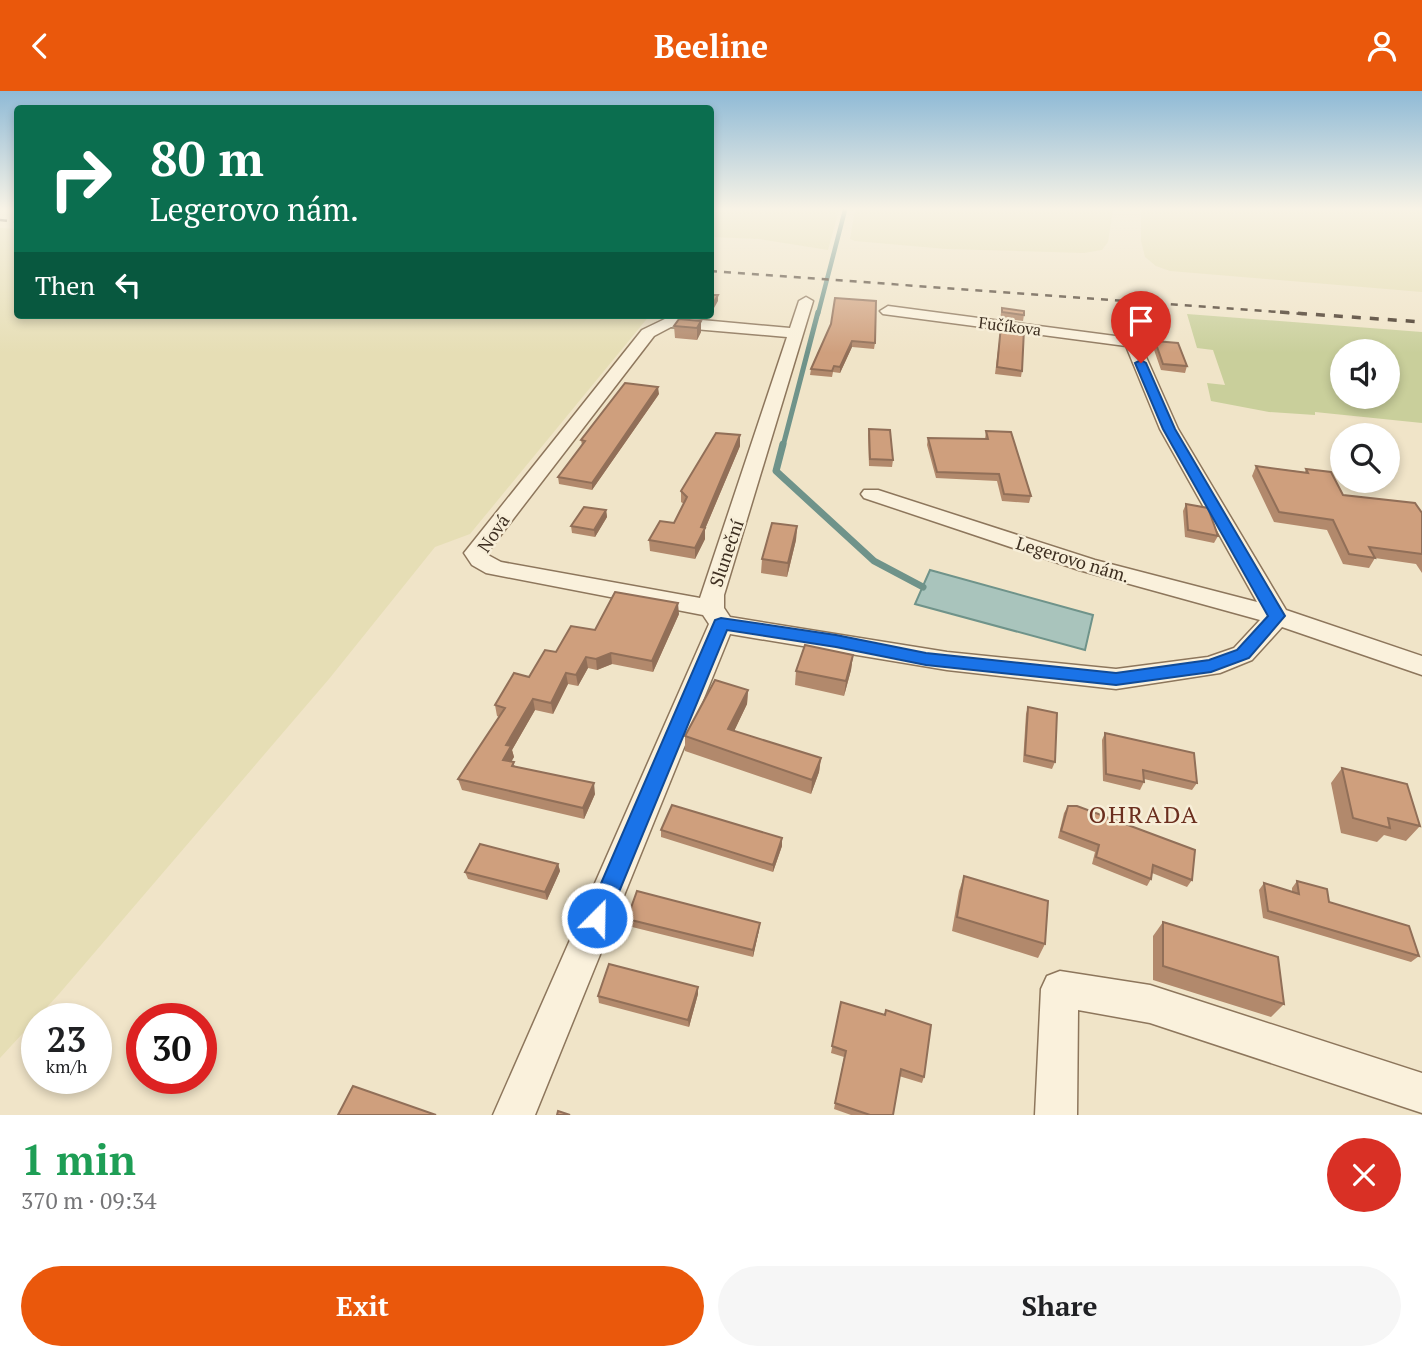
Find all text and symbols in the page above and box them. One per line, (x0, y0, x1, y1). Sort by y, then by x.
text: Beeline (654, 25, 768, 67)
icon: back (21, 27, 59, 65)
icon: person (1363, 27, 1401, 65)
text: 80 m (150, 125, 264, 190)
icon: right (35, 133, 126, 224)
text: Legerovo nám. (150, 188, 359, 230)
icon: left (109, 266, 147, 304)
text: Then (35, 268, 95, 302)
pin (1111, 291, 1171, 363)
icon: arrive (1122, 302, 1160, 340)
street label: Fučíkova (977, 311, 1043, 341)
map controls (1330, 339, 1400, 493)
button: sound (1330, 339, 1400, 409)
button: search (1330, 423, 1400, 493)
street label: Nová (472, 509, 514, 557)
street label: Sluneční (703, 516, 749, 590)
street label: Legerovo nám. (1013, 530, 1133, 588)
district label: OHRADA (1089, 798, 1200, 830)
position arrow (560, 881, 634, 955)
speed limit sign: 30 (126, 1003, 217, 1094)
text: 23 (47, 1016, 86, 1062)
text: km/h (46, 1054, 87, 1078)
text: 1 min (21, 1131, 136, 1187)
button: close (1327, 1138, 1401, 1212)
text: 370 m · 09:34 (21, 1185, 156, 1216)
button: Exit (21, 1266, 704, 1346)
button: Share (718, 1266, 1401, 1346)

